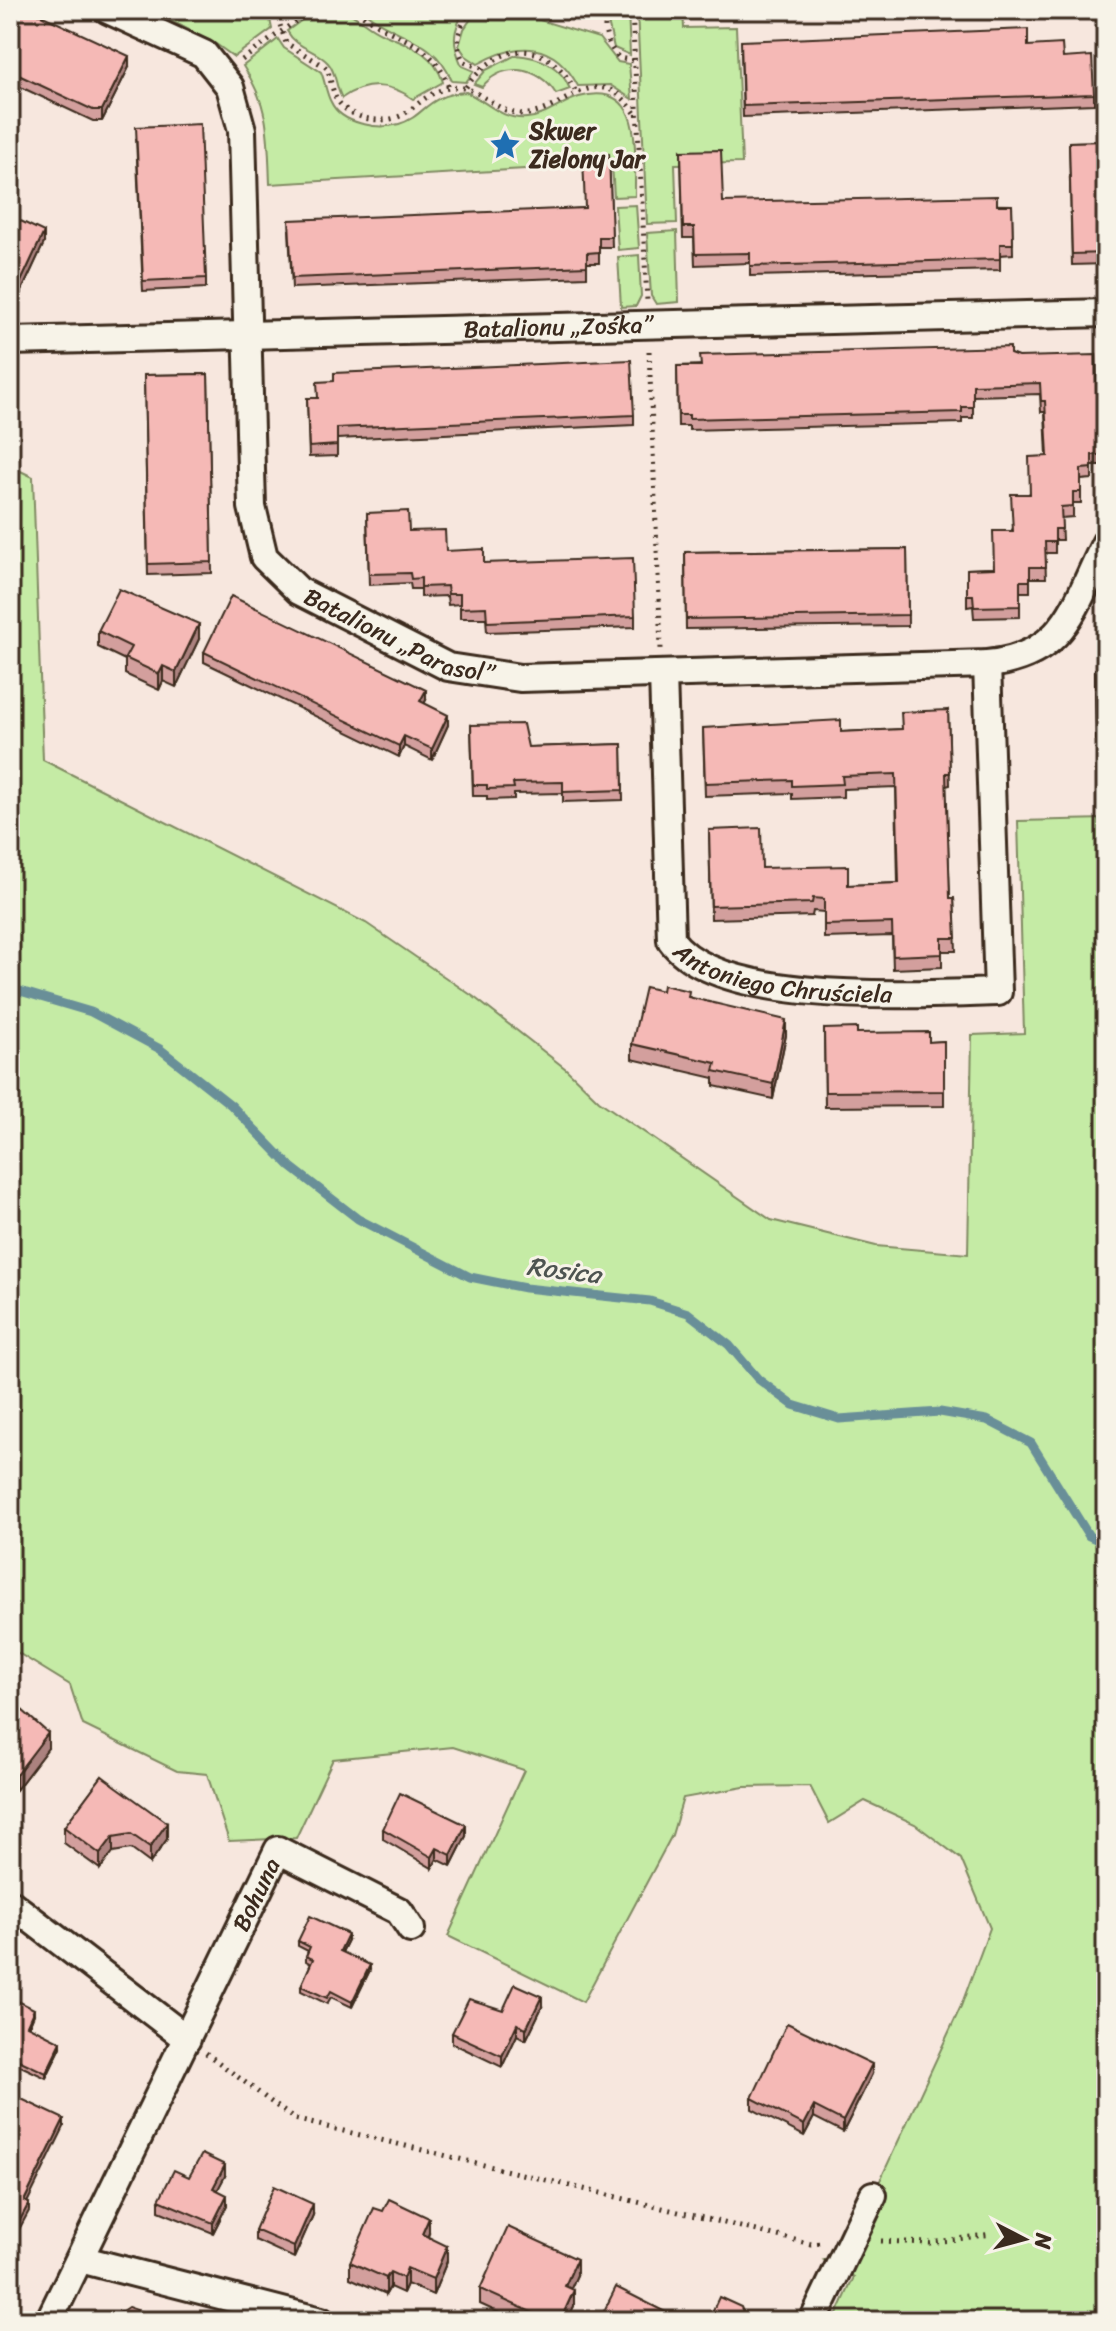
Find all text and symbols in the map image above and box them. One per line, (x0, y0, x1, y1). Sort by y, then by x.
place label: Skwer Zielony Jar (528, 110, 647, 180)
place icon: Skwer Zielony Jar (488, 128, 522, 162)
street label: Batalionu „Zośka” (463, 304, 655, 350)
street label: Batalionu „Parasol” (296, 576, 499, 695)
street label: Antoniego Chruściela (663, 931, 893, 1015)
water label: Rosica (524, 1243, 607, 1298)
street label: Bohuna (220, 1851, 292, 1939)
north arrow (984, 2199, 1064, 2279)
text: N (1023, 2230, 1064, 2251)

